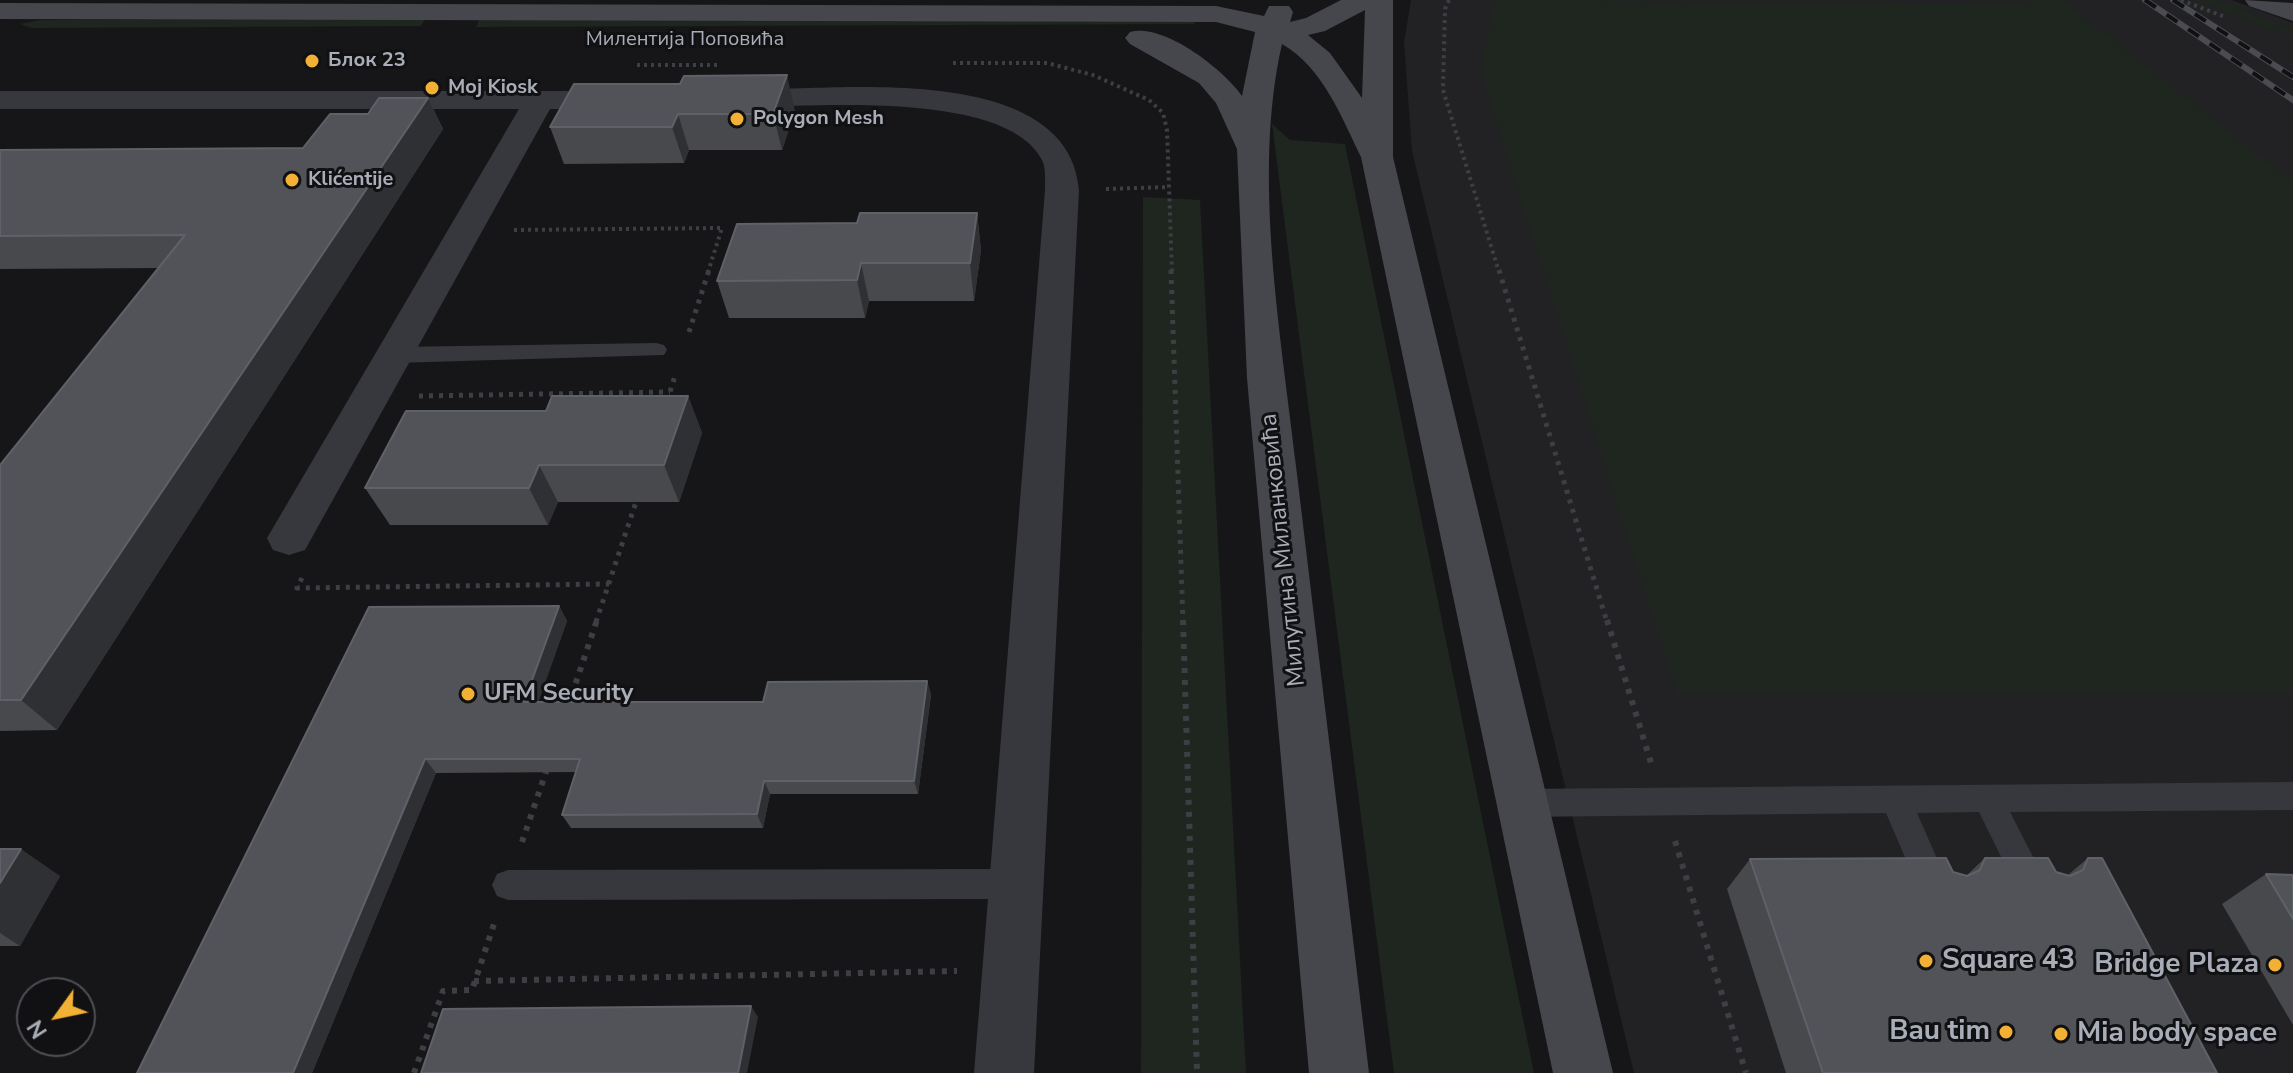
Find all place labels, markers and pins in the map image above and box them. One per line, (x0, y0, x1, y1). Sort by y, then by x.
place label: Блок 23 (328, 49, 406, 73)
marker: Блок 23 (303, 52, 321, 70)
place label: Moj Kiosk (448, 76, 538, 100)
marker: Moj Kiosk (423, 79, 441, 97)
place label: Polygon Mesh (753, 107, 884, 131)
marker: Polygon Mesh (728, 110, 746, 128)
place label: Klićentije (308, 168, 393, 192)
marker: Klićentije (283, 171, 301, 189)
place label: UFM Security (484, 680, 633, 708)
marker: UFM Security (459, 685, 477, 703)
place label: Square 43 (1942, 944, 2075, 978)
place label: Bridge Plaza (2094, 948, 2259, 982)
marker: Square 43 (1917, 952, 1935, 970)
marker: Bridge Plaza (2266, 956, 2284, 974)
place label: Bau tim (1889, 1015, 1990, 1049)
place label: Mia body space (2077, 1017, 2277, 1051)
marker: Bau tim (1997, 1023, 2015, 1041)
marker: Mia body space (2052, 1025, 2070, 1043)

